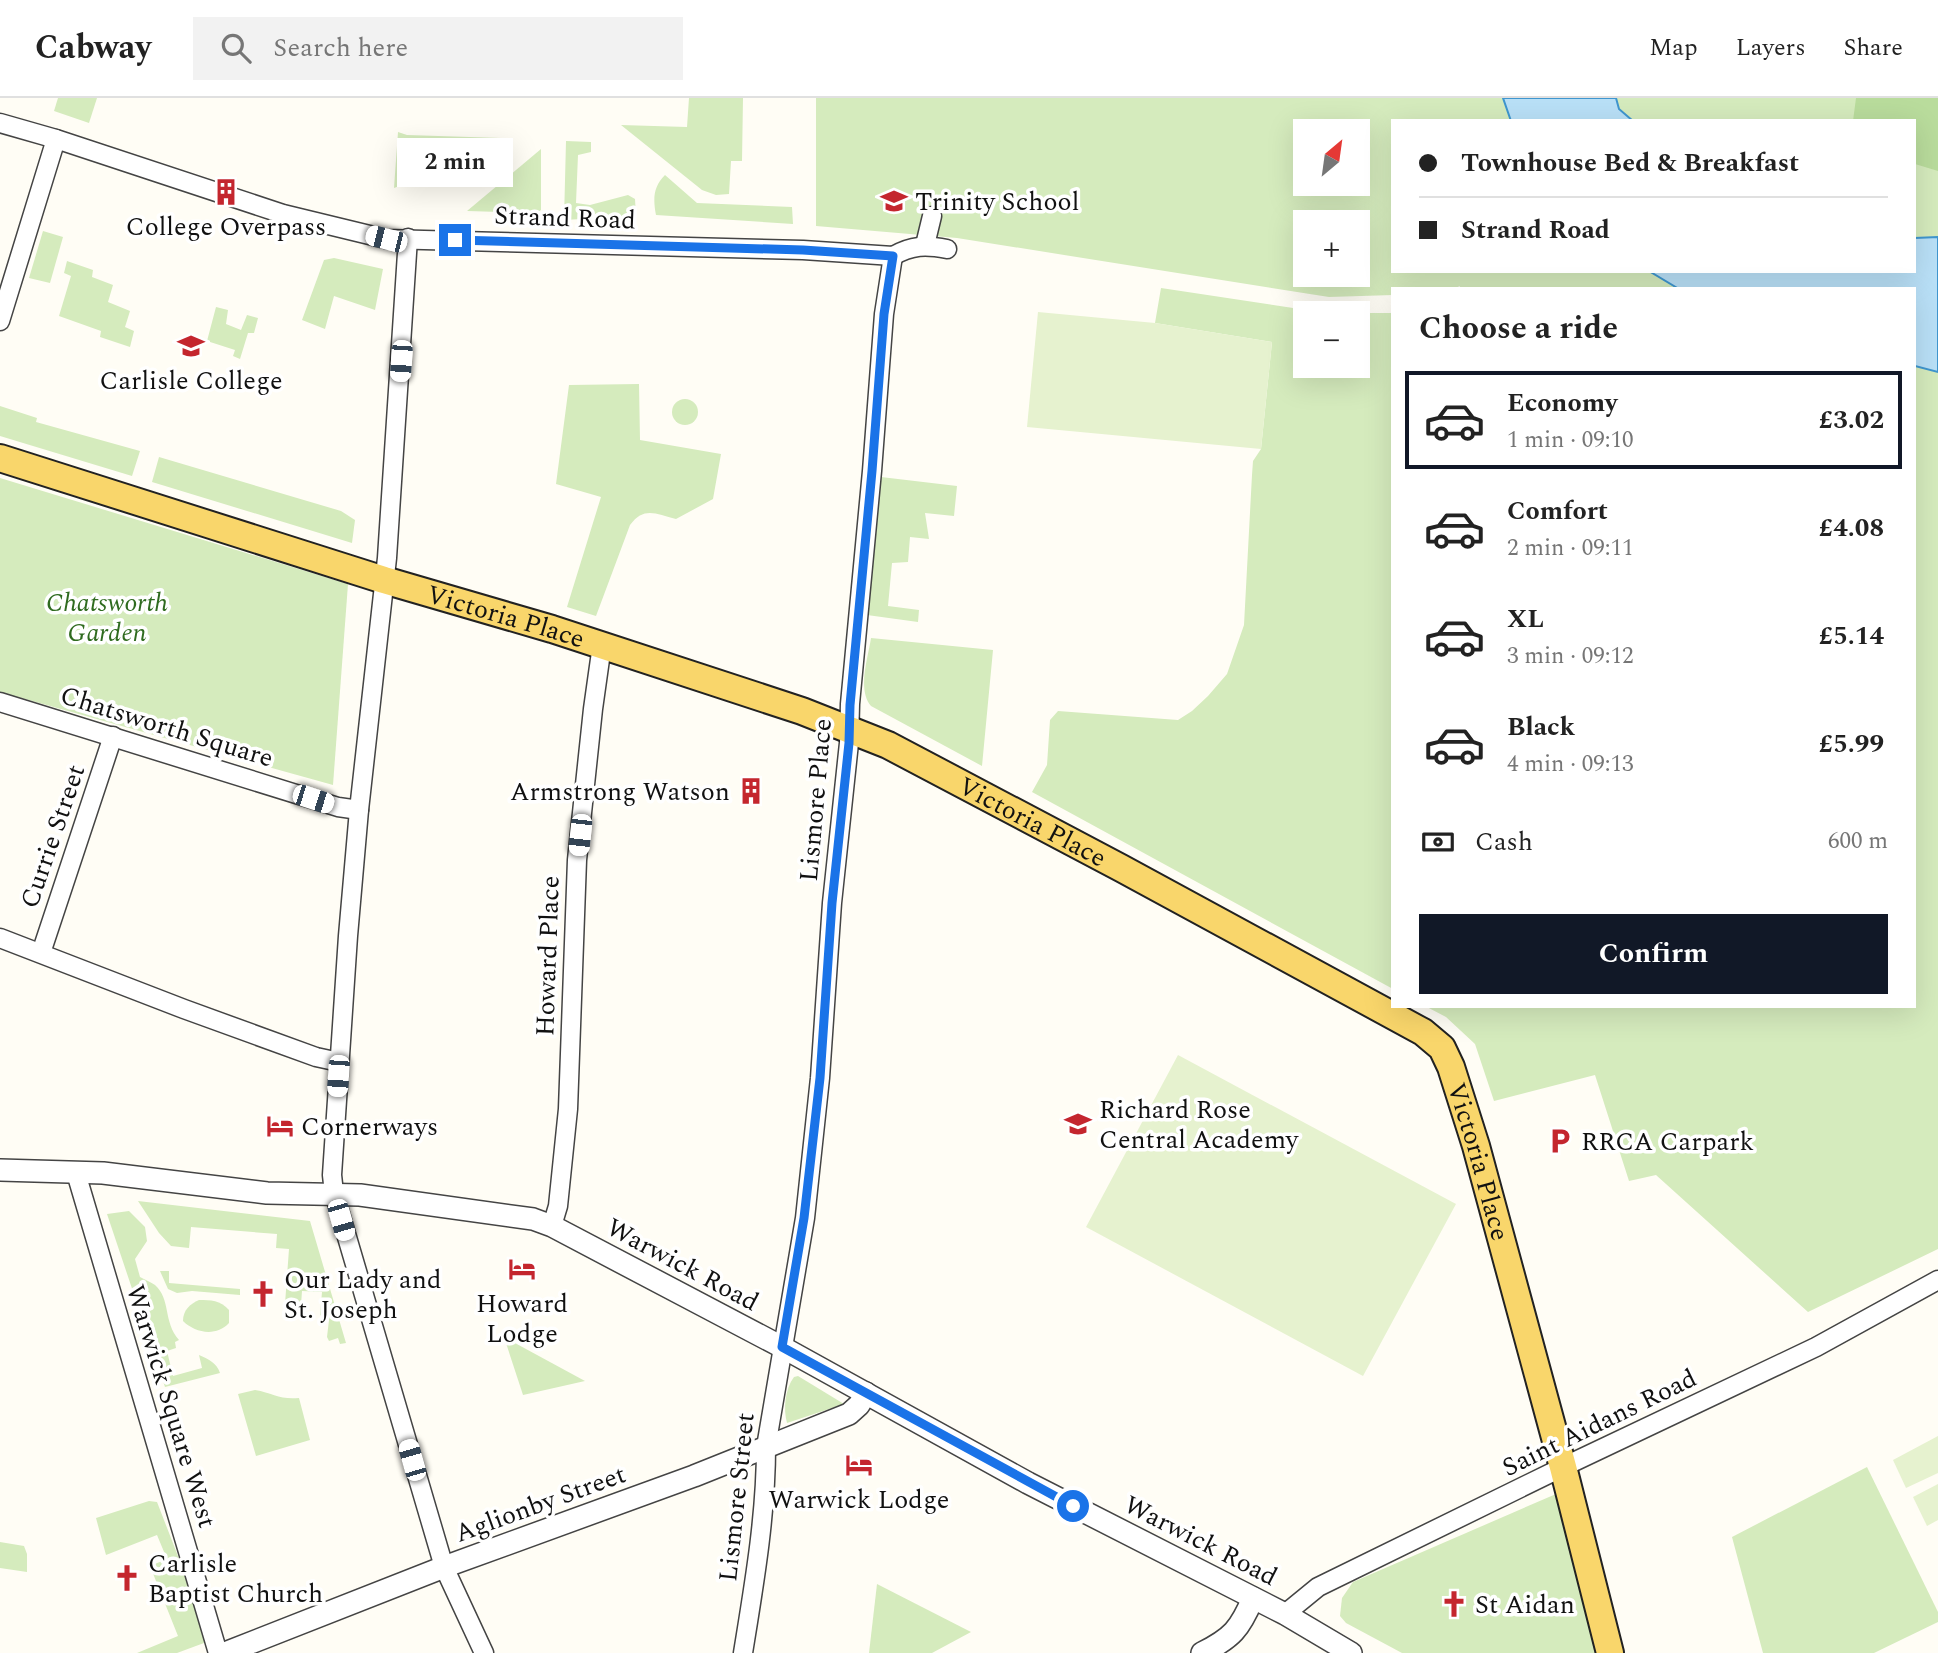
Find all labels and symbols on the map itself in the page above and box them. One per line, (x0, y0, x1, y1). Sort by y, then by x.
north arrow (1293, 119, 1370, 196)
callout: 2 min (397, 138, 513, 188)
building icon: College Overpass (211, 177, 241, 207)
place label: Trinity School (915, 182, 1079, 222)
school or university icon: Trinity School (879, 186, 909, 216)
street label: Strand Road (494, 196, 636, 240)
place label: College Overpass (126, 207, 326, 247)
car (364, 224, 409, 254)
route end (439, 224, 471, 256)
school or university icon: Carlisle College (176, 331, 206, 361)
car (390, 339, 413, 383)
place label: Carlisle College (100, 361, 282, 401)
street label: Victoria Place (422, 575, 590, 659)
park label: Chatsworth Garden (46, 583, 168, 653)
street label: Chatsworth Square (55, 676, 278, 778)
street label: Lismore Place (789, 717, 843, 883)
street label: Currie Street (10, 759, 96, 914)
street label: Victoria Place (951, 767, 1113, 878)
place label: Armstrong Watson (510, 772, 730, 812)
building icon: Armstrong Watson (736, 776, 766, 806)
car (290, 783, 337, 815)
car (568, 813, 593, 857)
street label: Howard Place (525, 875, 571, 1037)
car (327, 1054, 350, 1098)
street label: Victoria Place (1436, 1078, 1520, 1245)
place label: Richard Rose Central Academy (1099, 1090, 1300, 1160)
place label: Cornerways (301, 1107, 438, 1147)
school or university icon: Richard Rose Central Academy (1063, 1109, 1093, 1139)
hotel icon: Cornerways (265, 1111, 295, 1141)
place label: RRCA Carpark (1581, 1122, 1754, 1162)
parking icon: RRCA Carpark (1545, 1126, 1575, 1156)
car (326, 1197, 357, 1243)
street label: Warwick Road (599, 1208, 766, 1322)
hotel icon: Howard Lodge (507, 1254, 537, 1284)
place label: Our Lady and St. Joseph (284, 1260, 441, 1330)
church icon: Our Lady and St. Joseph (248, 1279, 278, 1309)
street label: Warwick Square West (115, 1280, 227, 1533)
place label: Howard Lodge (476, 1284, 568, 1354)
street label: Saint Aidans Road (1495, 1358, 1704, 1487)
street label: Lismore Street (708, 1411, 766, 1584)
car (397, 1437, 428, 1483)
hotel icon: Warwick Lodge (844, 1450, 874, 1480)
street label: Aglionby Street (449, 1454, 631, 1553)
place label: Warwick Lodge (769, 1480, 949, 1520)
street label: Warwick Road (1117, 1485, 1284, 1597)
route start (1057, 1490, 1089, 1522)
place label: Carlisle Baptist Church (148, 1544, 323, 1614)
church icon: Carlisle Baptist Church (112, 1563, 142, 1593)
place label: St Aidan (1475, 1585, 1575, 1625)
church icon: St Aidan (1439, 1589, 1469, 1619)

